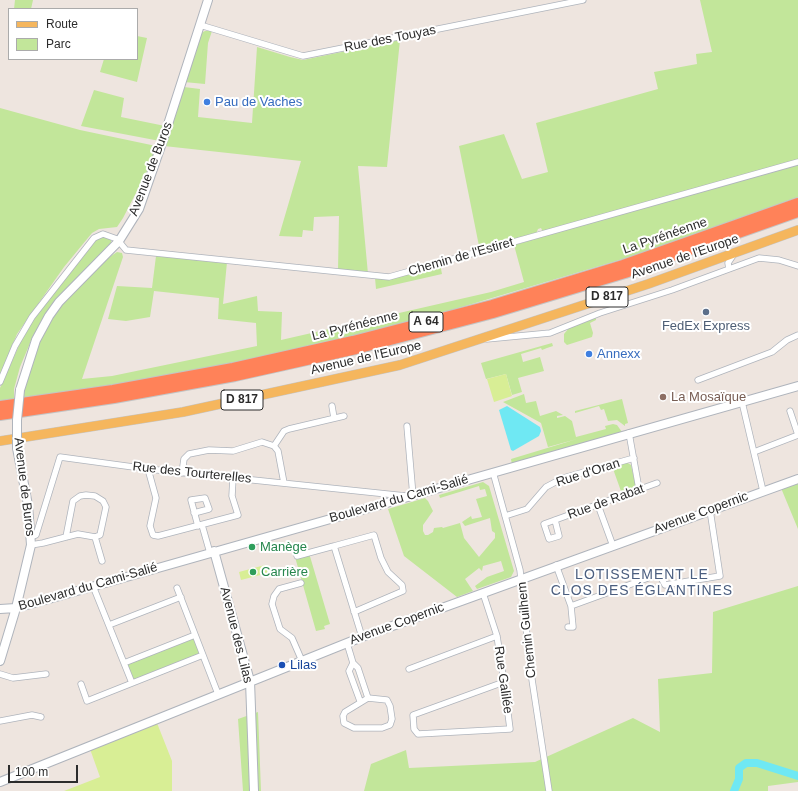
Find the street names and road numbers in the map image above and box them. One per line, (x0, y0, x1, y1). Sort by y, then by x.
street label: Rue des Touyas (343, 22, 437, 56)
street label: Avenue de Buros (126, 120, 176, 218)
street label: La Pyrénéenne (621, 214, 709, 258)
street label: Avenue de l'Europe (629, 231, 741, 283)
street label: Chemin de l'Estiret (407, 235, 515, 279)
road number: D 817 (586, 287, 628, 307)
street label: La Pyrénéenne (310, 308, 400, 344)
road number: A 64 (409, 312, 443, 332)
street label: Avenue de l'Europe (309, 338, 423, 378)
road number: D 817 (221, 390, 263, 410)
street label: Avenue de Buros (10, 437, 38, 537)
street label: Rue d'Oran (554, 455, 622, 491)
street label: Rue des Tourterelles (132, 459, 252, 487)
street label: Boulevard du Cami-Salié (328, 472, 470, 526)
street label: Rue de Rabat (566, 481, 646, 523)
street label: Avenue Copernic (652, 489, 750, 537)
street label: Boulevard du Cami-Salié (17, 560, 159, 614)
street label: Chemin Guilhem (514, 581, 540, 679)
street label: Avenue des Lilas (216, 585, 256, 685)
street label: Avenue Copernic (348, 600, 446, 648)
street label: Rue Galilée (491, 645, 515, 715)

